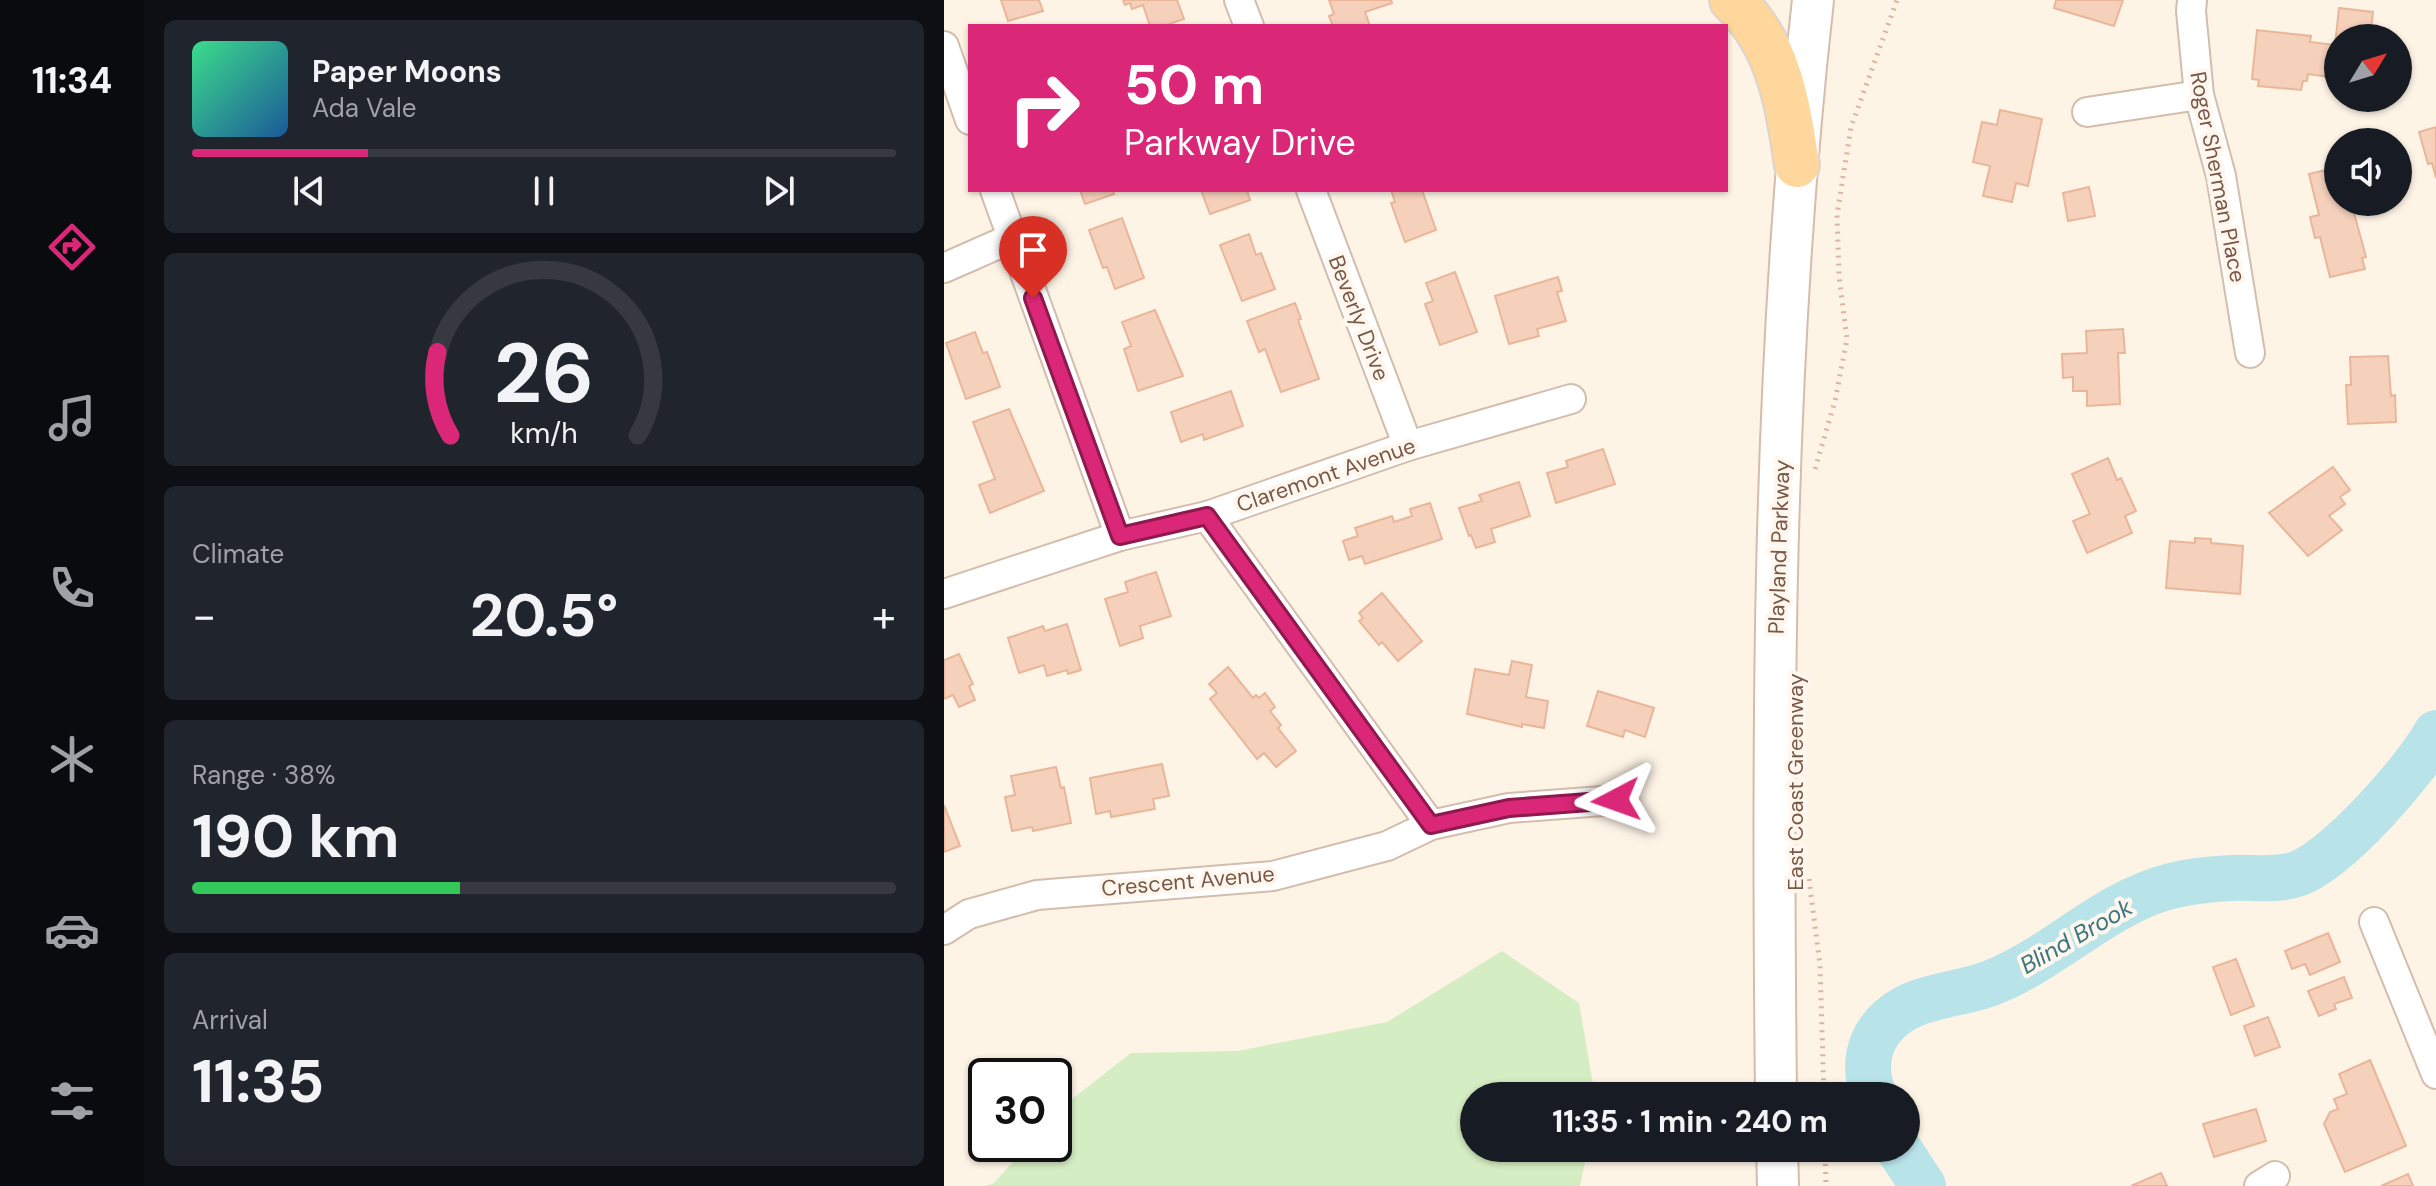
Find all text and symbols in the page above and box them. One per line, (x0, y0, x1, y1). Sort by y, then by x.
north arrow (2324, 24, 2412, 112)
map controls (2324, 24, 2412, 216)
text: 50 m (1124, 48, 1264, 121)
text: Paper Moons (312, 52, 502, 91)
icon: right (992, 56, 1096, 160)
text: 11:34 (32, 57, 112, 104)
street label: Roger Sherman Place (2183, 69, 2253, 285)
text: Ada Vale (312, 91, 417, 125)
text: Parkway Drive (1124, 119, 1356, 166)
button: sound (2324, 128, 2412, 216)
icon: previous (287, 169, 331, 213)
icon: pause (522, 169, 566, 213)
icon: next (757, 169, 801, 213)
pin (999, 216, 1067, 298)
icon: directions (44, 219, 100, 275)
icon: arrive (1011, 228, 1055, 272)
street label: Beverly Drive (1322, 251, 1396, 385)
text: 26 (494, 318, 594, 427)
icon: music (44, 390, 100, 446)
text: km/h (510, 415, 578, 452)
street label: Claremont Avenue (1233, 431, 1419, 519)
street label: Playland Parkway (1761, 459, 1797, 635)
text: Climate (192, 537, 284, 571)
icon: phone (44, 560, 100, 616)
text: 20.5° (470, 576, 618, 655)
text: − (192, 587, 216, 645)
text: + (872, 587, 896, 645)
street label: East Coast Greenway (1781, 673, 1810, 891)
icon: climate (44, 731, 100, 787)
text: Range · 38% (192, 758, 336, 792)
position arrow (1574, 758, 1658, 842)
text: 190 km (192, 797, 399, 876)
street label: Crescent Avenue (1100, 859, 1276, 903)
water label: Blind Brook (2014, 891, 2138, 981)
icon: car (44, 902, 100, 958)
text: Arrival (192, 1003, 268, 1037)
text: 11:35 (192, 1042, 324, 1121)
speed limit sign: 30 (968, 1058, 1072, 1162)
icon: filters (44, 1073, 100, 1129)
text: 11:35 · 1 min · 240 m (1552, 1102, 1828, 1141)

